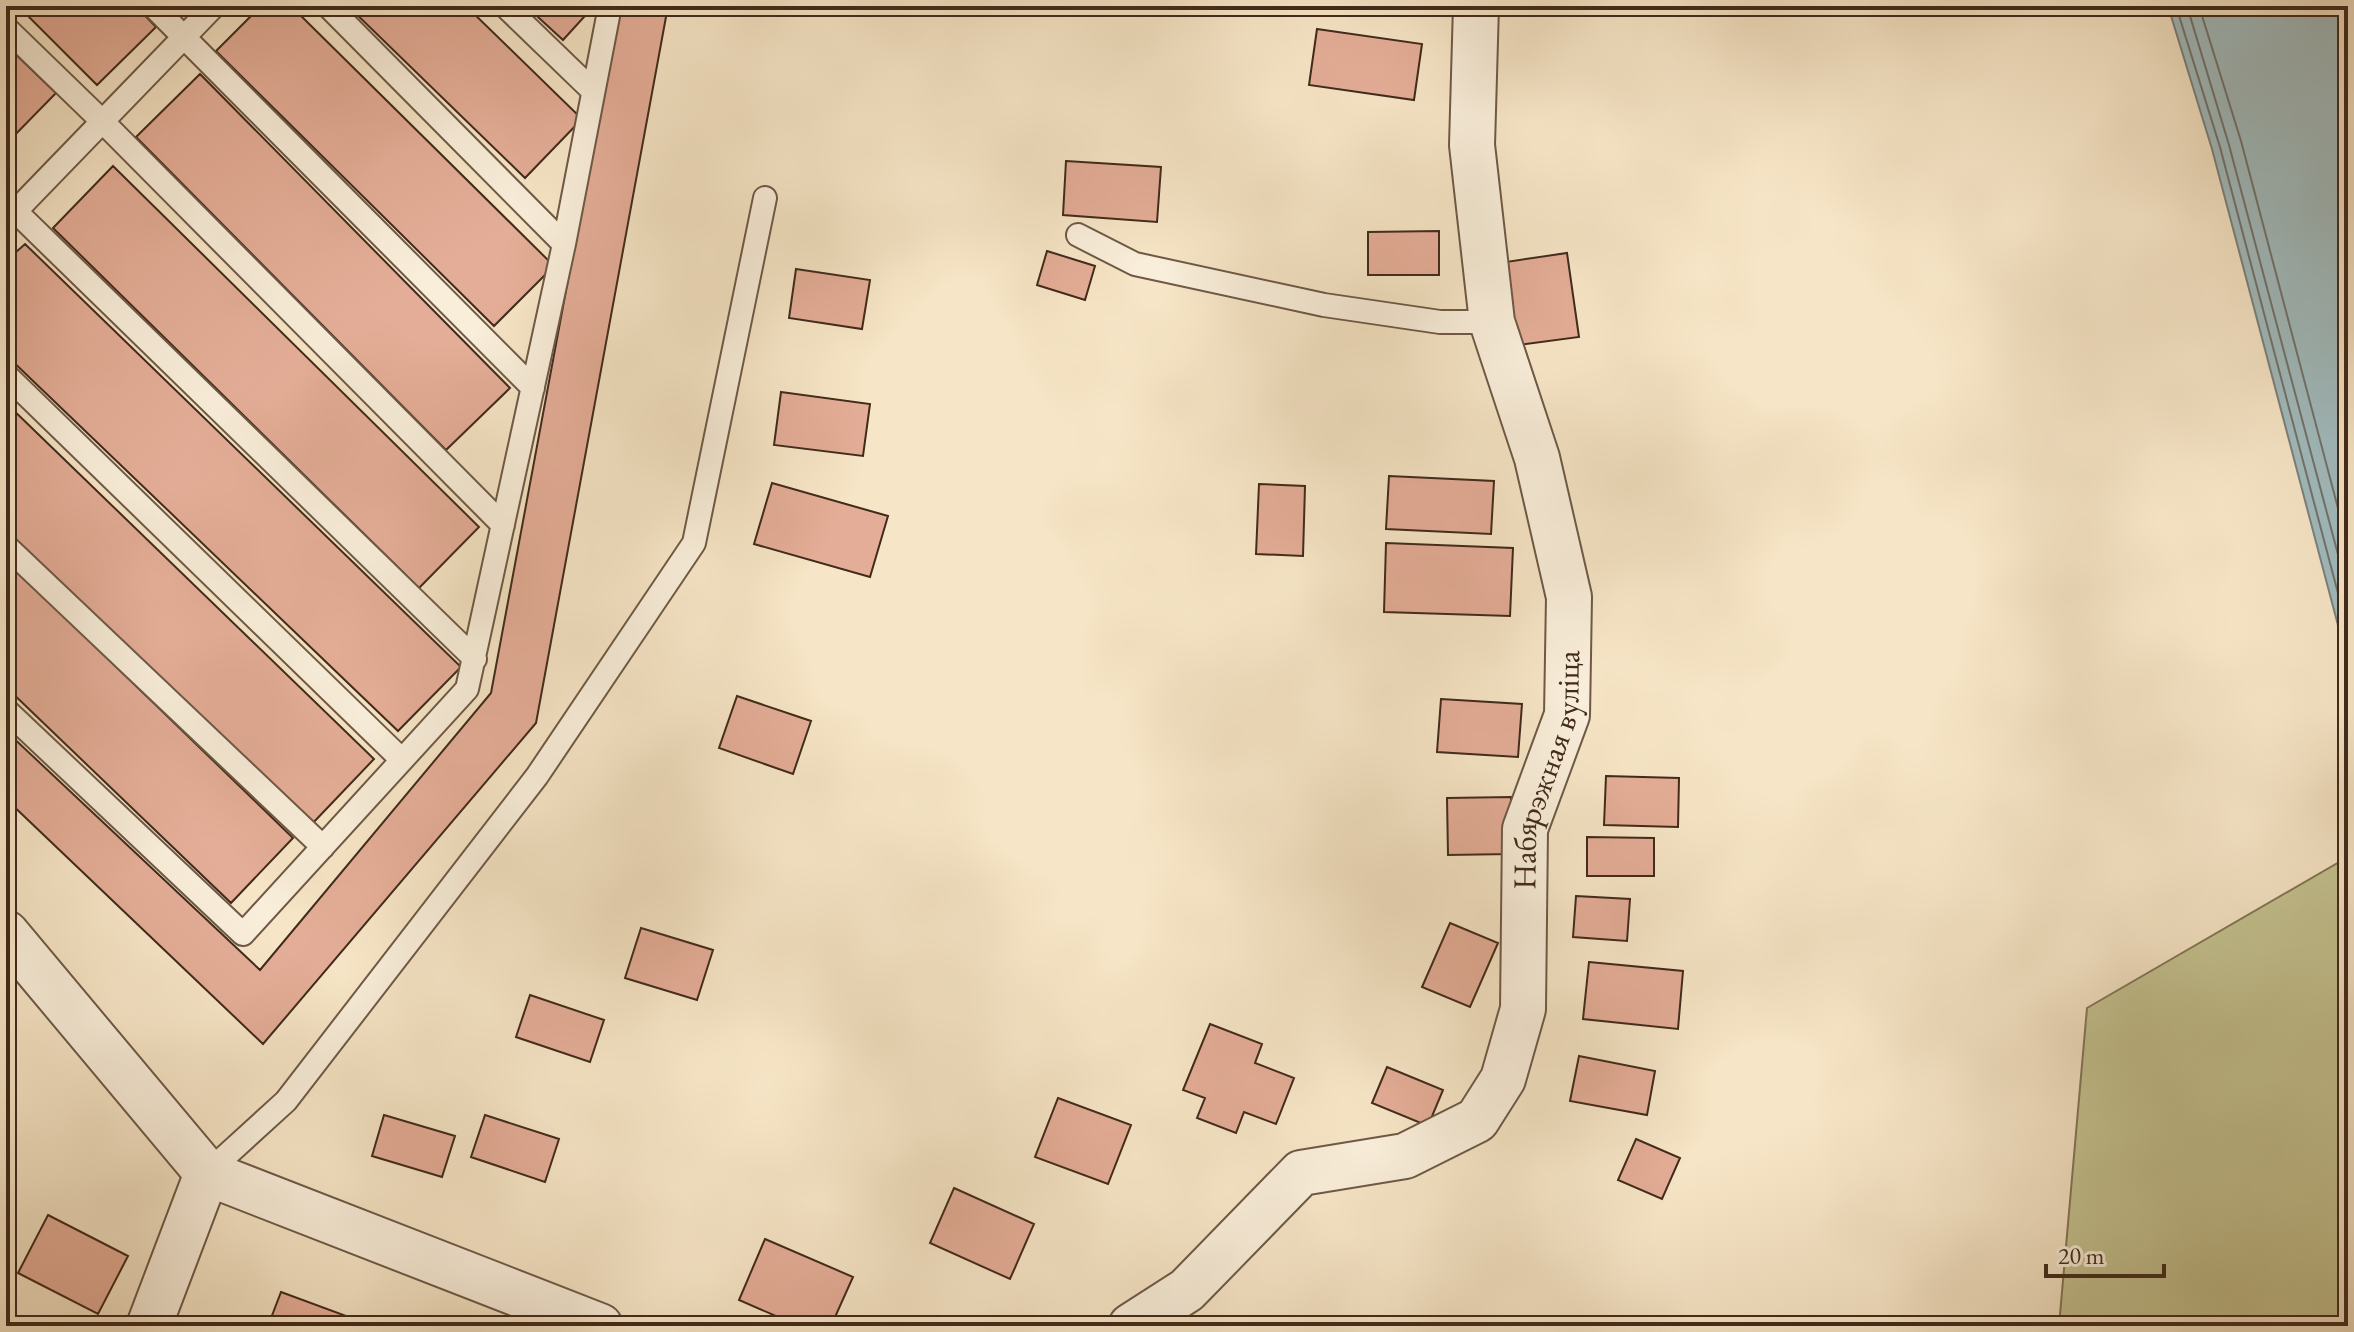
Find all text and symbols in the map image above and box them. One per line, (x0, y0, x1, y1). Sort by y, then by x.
street label: Набярэжная вуліца (1503, 650, 1589, 890)
scale bar (2046, 1228, 2164, 1278)
text: 20 m (2058, 1240, 2105, 1271)

